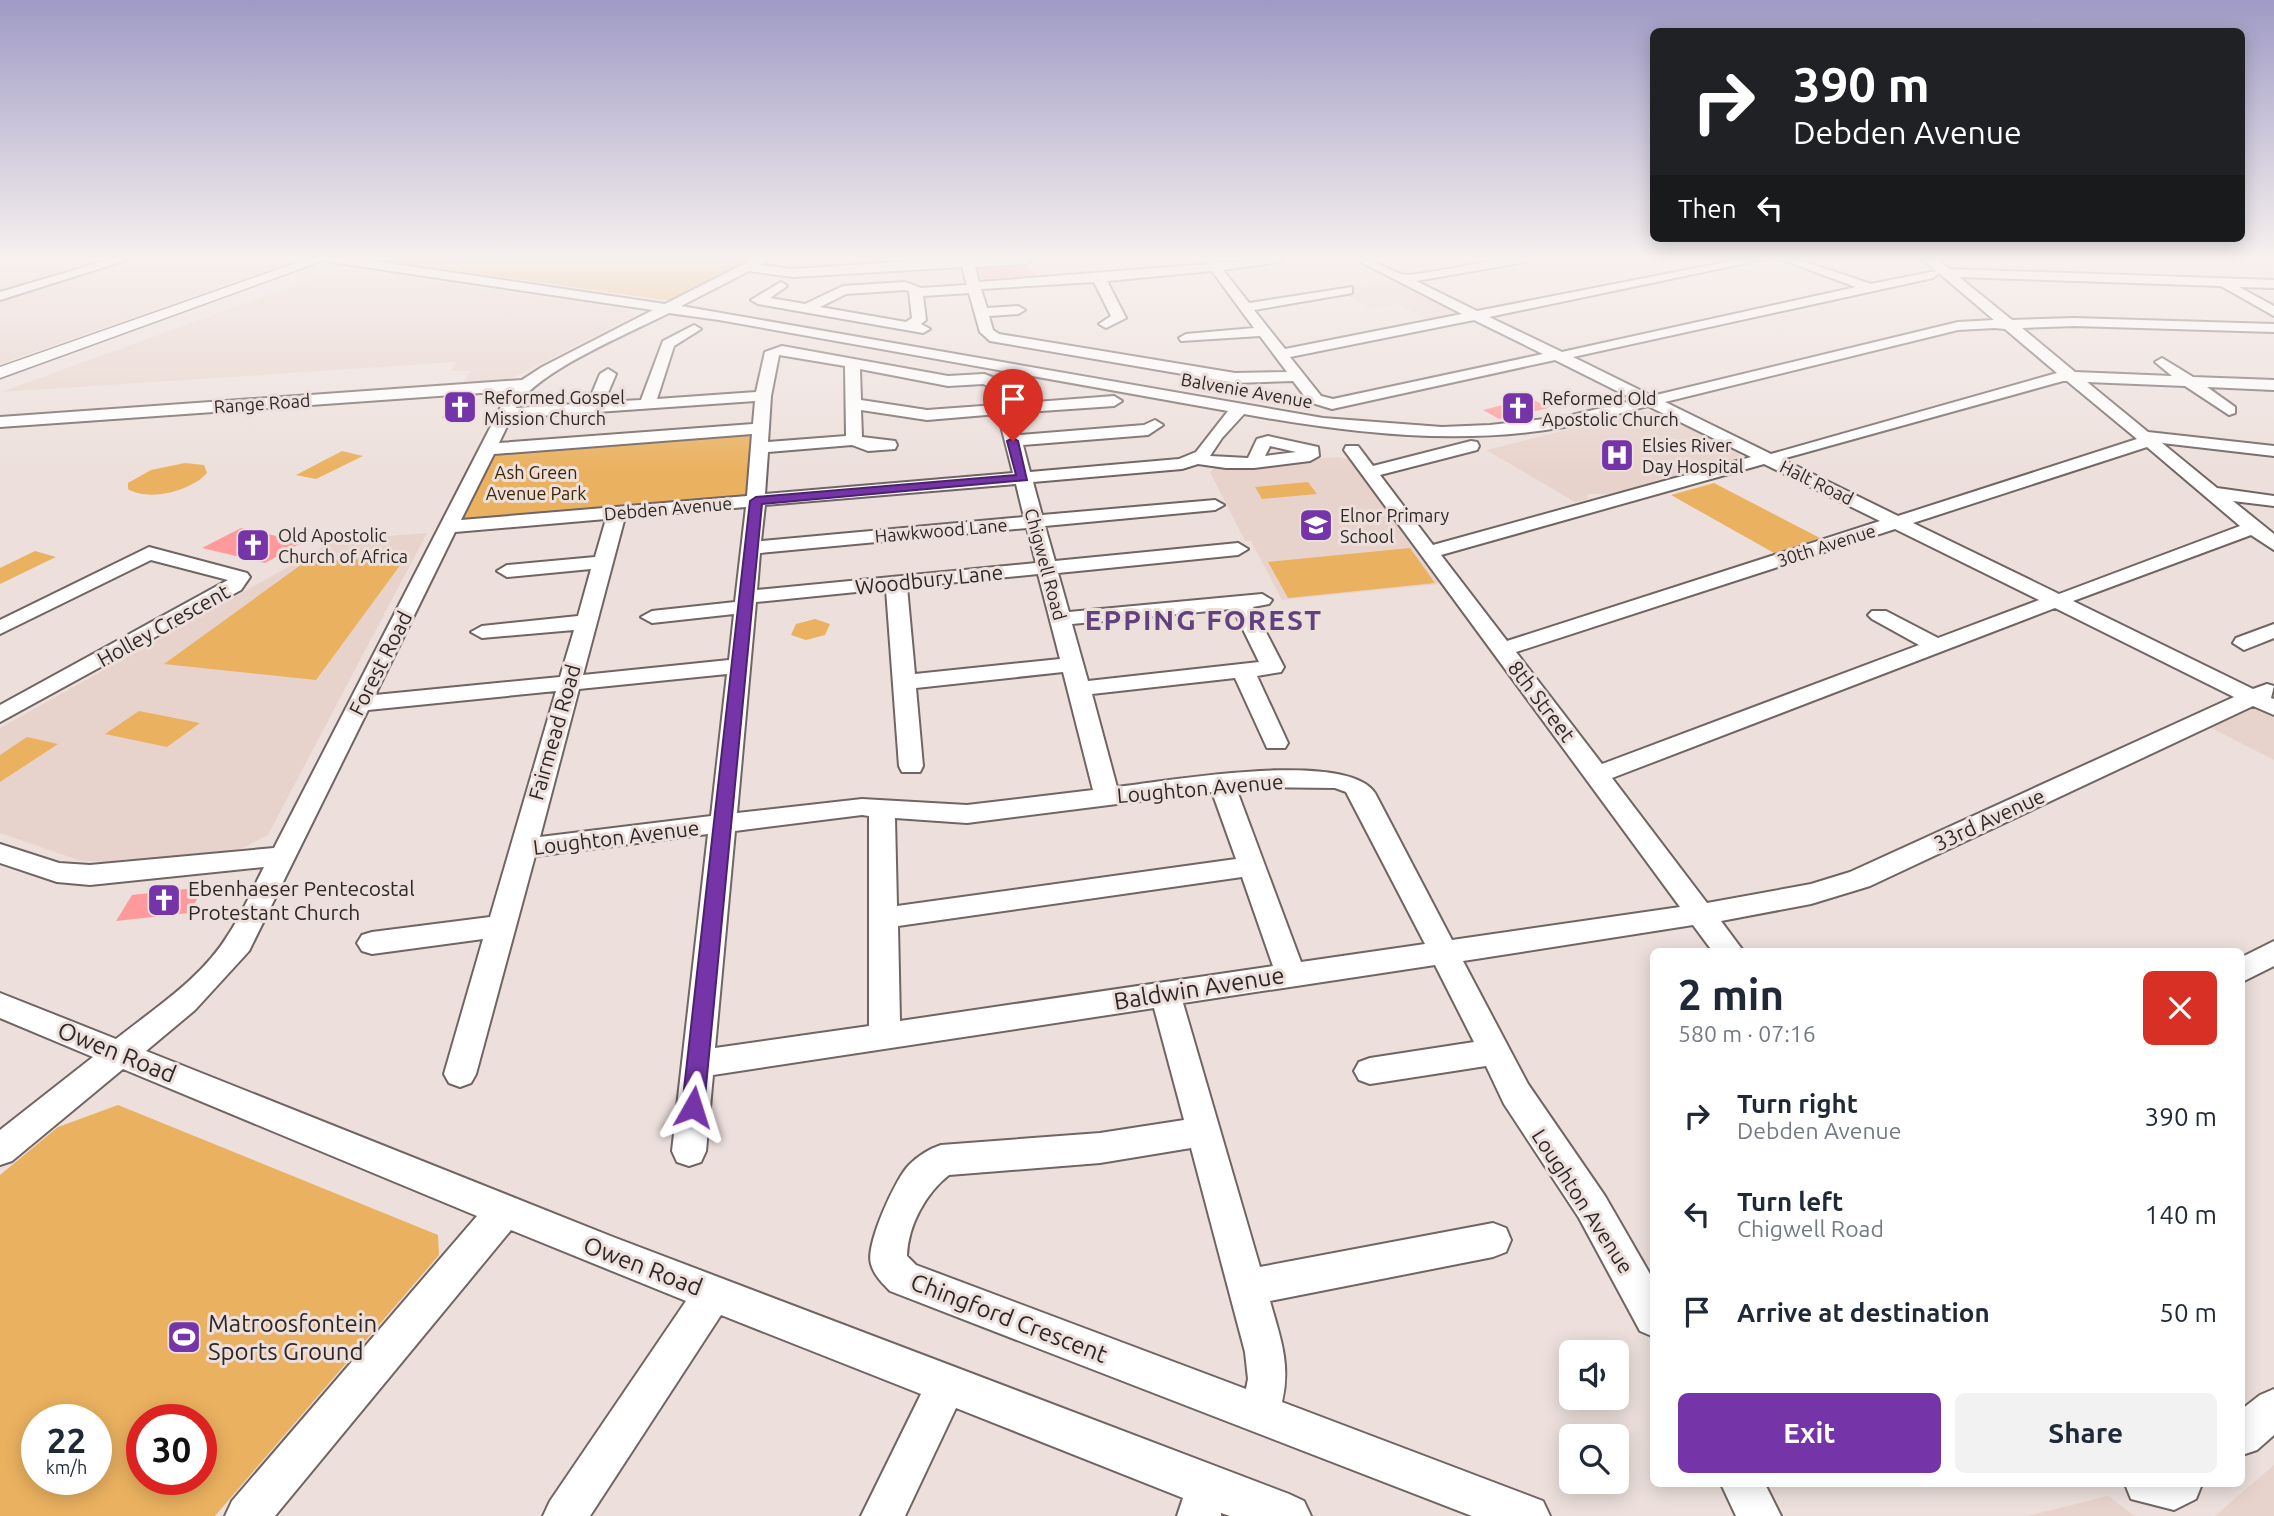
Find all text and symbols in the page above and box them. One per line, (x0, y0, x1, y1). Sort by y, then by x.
icon: right (1678, 56, 1769, 147)
text: 390 m (1793, 56, 1930, 111)
text: Debden Avenue (1793, 114, 2022, 150)
icon: left (1751, 189, 1789, 227)
text: Then (1678, 194, 1737, 223)
pin (983, 369, 1043, 441)
street label: Balvenie Avenue (1180, 369, 1314, 411)
icon: arrive (994, 380, 1032, 418)
place label: Reformed Gospel Mission Church (484, 387, 625, 428)
church icon: Reformed Gospel Mission Church (441, 388, 479, 426)
place label: Reformed Old Apostolic Church (1542, 388, 1679, 429)
church icon: Reformed Old Apostolic Church (1499, 389, 1537, 427)
street label: Range Road (213, 390, 311, 416)
place label: Elsies River Day Hospital (1642, 435, 1744, 476)
hospital icon: Elsies River Day Hospital (1598, 436, 1636, 474)
street label: Halt Road (1777, 456, 1857, 508)
park label: Ash Green Avenue Park (486, 462, 586, 503)
street label: Debden Avenue (603, 492, 733, 524)
place label: Elnor Primary School (1340, 505, 1450, 546)
street label: Chigwell Road (1021, 506, 1071, 622)
school or university icon: Elnor Primary School (1297, 506, 1335, 544)
street label: Hawkwood Lane (874, 514, 1008, 546)
street label: 30th Avenue (1774, 520, 1878, 570)
place label: Old Apostolic Church of Africa (278, 525, 408, 566)
church icon: Old Apostolic Church of Africa (234, 526, 272, 564)
street label: Woodbury Lane (854, 559, 1004, 599)
street label: Holley Crescent (93, 579, 233, 671)
district label: EPPING FOREST (1085, 604, 1323, 635)
street label: Forest Road (344, 607, 416, 719)
street label: 8th Street (1504, 656, 1580, 746)
street label: Fairmead Road (523, 661, 585, 803)
street label: Loughton Avenue (1116, 769, 1284, 807)
street label: 33rd Avenue (1930, 783, 2048, 855)
street label: Loughton Avenue (532, 815, 700, 859)
place label: Ebenhaeser Pentecostal Protestant Church (188, 876, 415, 924)
church icon: Ebenhaeser Pentecostal Protestant Church (145, 881, 183, 919)
street label: Baldwin Avenue (1112, 961, 1286, 1015)
text: 2 min (1678, 971, 1784, 1018)
button: close (2143, 971, 2217, 1045)
street label: Owen Road (54, 1016, 180, 1088)
text: 580 m · 07:16 (1678, 1021, 1816, 1046)
position arrow (656, 1070, 730, 1144)
text: Turn right (1737, 1089, 1858, 1118)
icon: right (1678, 1097, 1716, 1135)
text: 390 m (2145, 1102, 2217, 1131)
text: Debden Avenue (1737, 1118, 1901, 1143)
street label: Loughton Avenue (1527, 1124, 1639, 1278)
text: Turn left (1737, 1187, 1843, 1216)
icon: left (1678, 1195, 1716, 1233)
text: 140 m (2145, 1200, 2217, 1229)
text: Chigwell Road (1737, 1216, 1884, 1241)
street label: Owen Road (580, 1231, 706, 1301)
street label: Chingford Crescent (907, 1268, 1112, 1368)
icon: arrive (1678, 1293, 1716, 1331)
text: Arrive at destination (1737, 1298, 1990, 1327)
text: 50 m (2159, 1298, 2217, 1327)
place label: Matroosfontein Sports Ground (208, 1310, 377, 1365)
sports icon: Matroosfontein Sports Ground (165, 1318, 203, 1356)
map controls (1559, 1340, 1629, 1494)
button: sound (1559, 1340, 1629, 1410)
button: Exit (1678, 1393, 1941, 1473)
button: Share (1955, 1393, 2217, 1473)
speed limit sign: 30 (126, 1404, 217, 1495)
text: 22 (47, 1420, 86, 1460)
button: search (1559, 1424, 1629, 1494)
text: km/h (46, 1457, 87, 1477)

